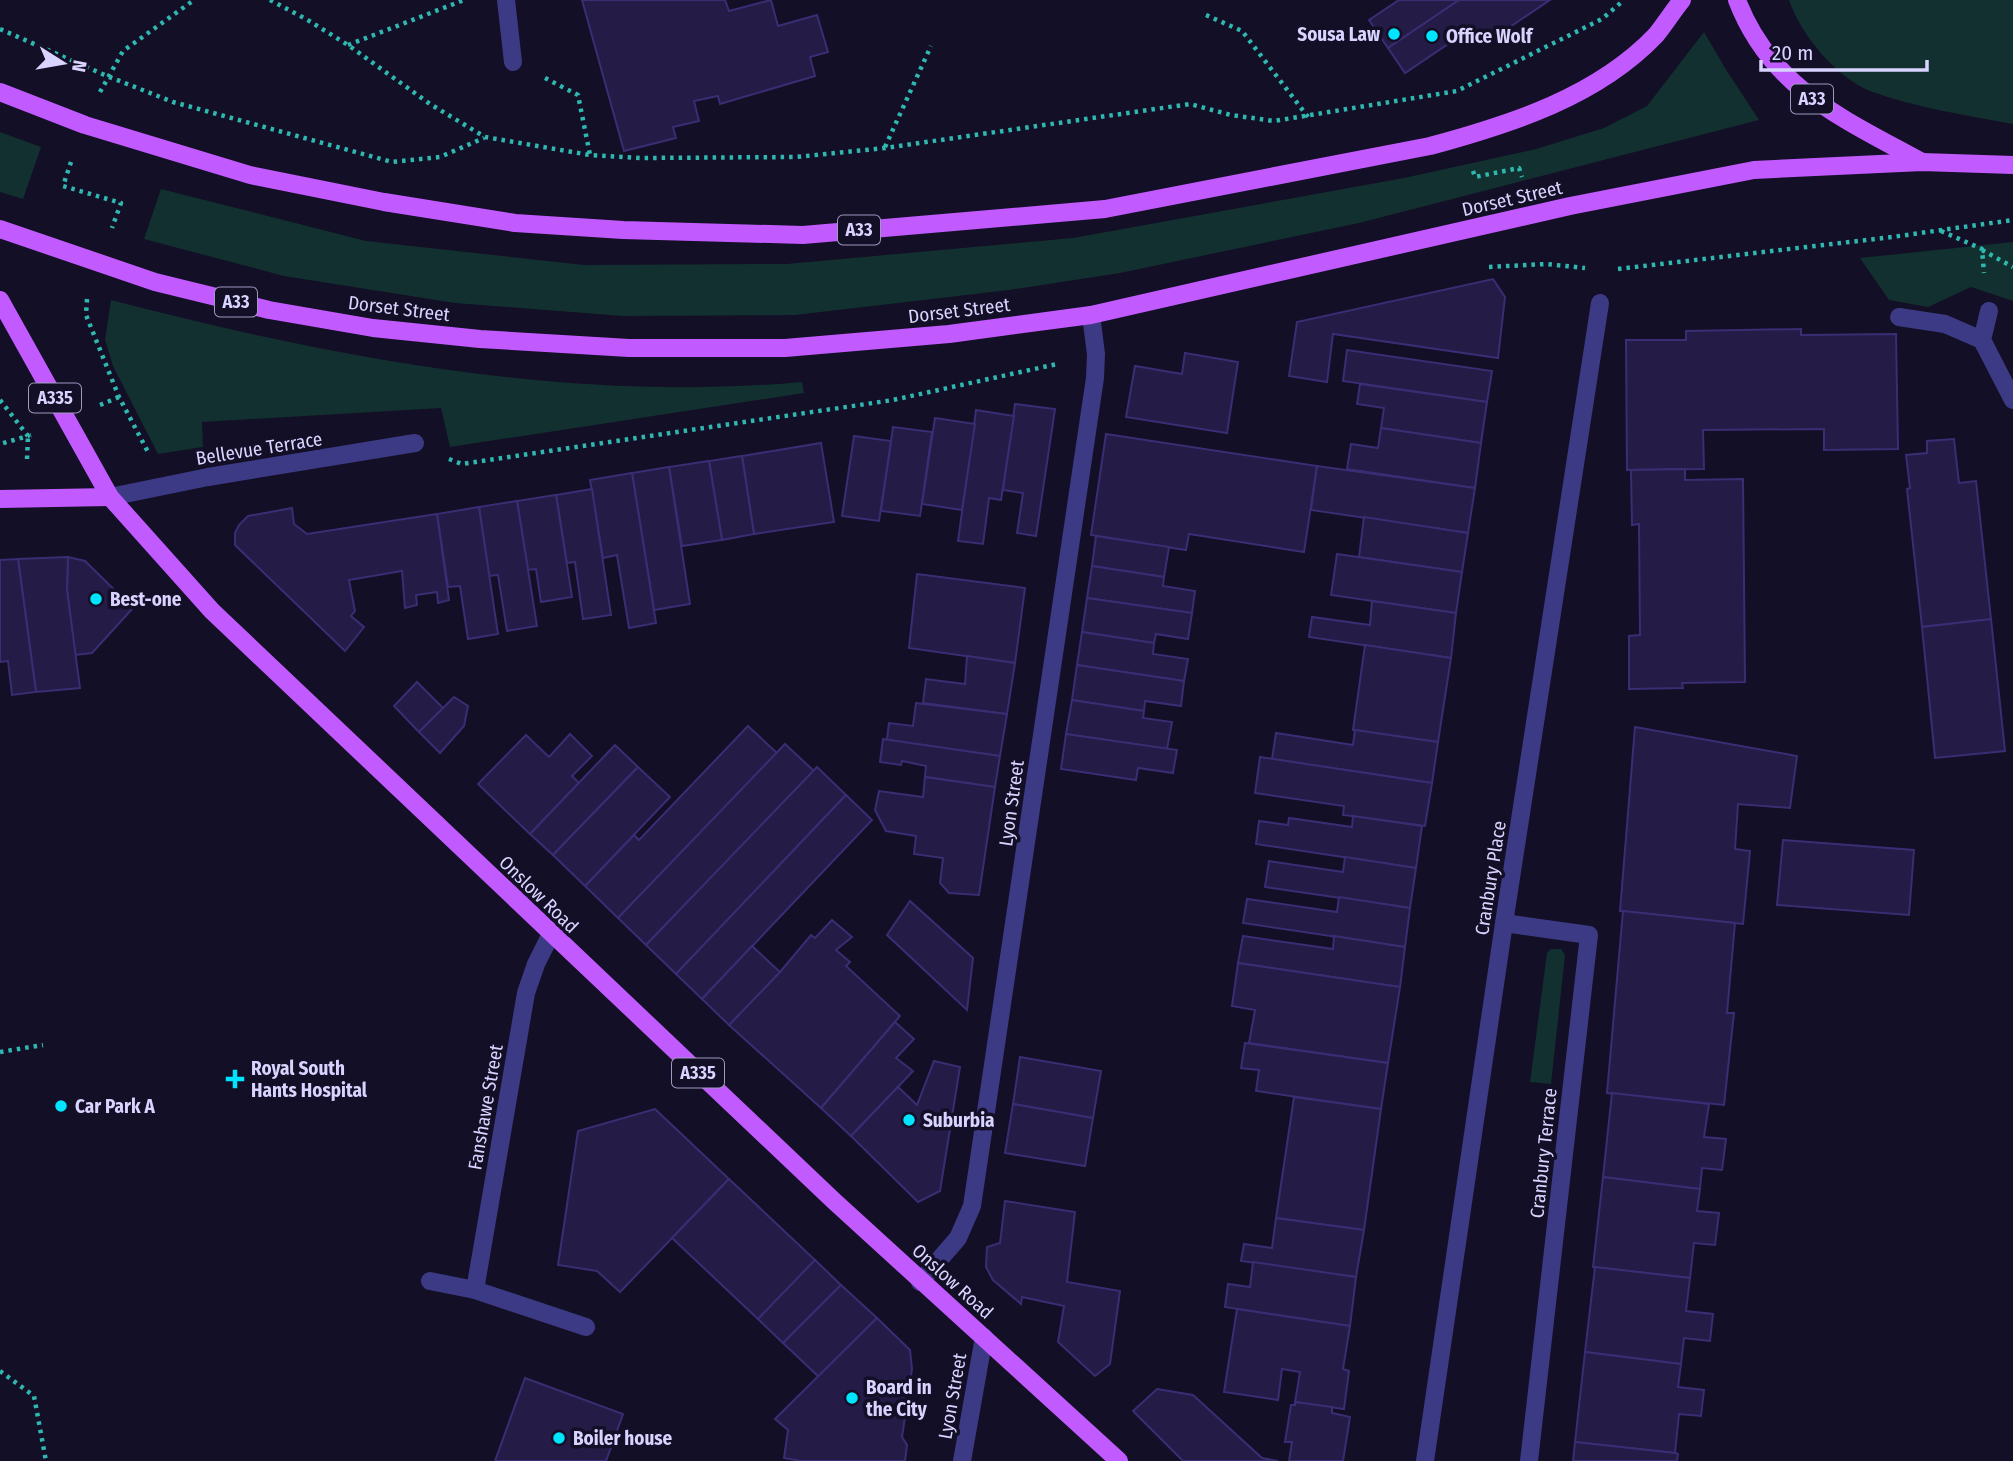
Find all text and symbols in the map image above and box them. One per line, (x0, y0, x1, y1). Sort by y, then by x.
place label: Sousa Law (1297, 23, 1380, 46)
place label: Office Wolf (1446, 25, 1534, 48)
marker: Sousa Law (1386, 26, 1402, 42)
north arrow (28, 28, 98, 98)
marker: Office Wolf (1424, 28, 1440, 44)
scale bar (1761, 28, 1927, 72)
text: 20 m (1772, 40, 1813, 66)
text: N (67, 58, 92, 74)
road number: A33 (1791, 84, 1833, 114)
street label: Dorset Street (1460, 176, 1565, 221)
road number: A33 (838, 215, 880, 244)
road number: A33 (215, 288, 257, 316)
street label: Dorset Street (347, 291, 452, 326)
street label: Dorset Street (907, 293, 1012, 328)
road number: A335 (29, 384, 81, 412)
street label: Bellevue Terrace (194, 427, 324, 470)
place label: Best-one (110, 588, 182, 611)
marker: Best-one (88, 591, 104, 607)
street label: Lyon Street (994, 758, 1029, 848)
street label: Cranbury Place (1470, 819, 1511, 937)
street label: Onslow Road (494, 851, 583, 938)
street label: Fanshawe Street (463, 1042, 508, 1172)
place label: Royal South Hants Hospital (251, 1057, 368, 1102)
road number: A335 (672, 1058, 724, 1088)
marker: Royal South Hants Hospital (225, 1069, 245, 1089)
street label: Cranbury Terrace (1525, 1087, 1562, 1219)
place label: Car Park A (75, 1095, 156, 1118)
marker: Car Park A (53, 1098, 69, 1114)
place label: Suburbia (923, 1109, 995, 1132)
marker: Suburbia (901, 1112, 917, 1128)
street label: Onslow Road (907, 1239, 998, 1324)
street label: Lyon Street (934, 1351, 971, 1441)
place label: Board in the City (866, 1376, 932, 1421)
marker: Board in the City (844, 1390, 860, 1406)
place label: Boiler house (573, 1427, 673, 1450)
marker: Boiler house (551, 1430, 567, 1446)

